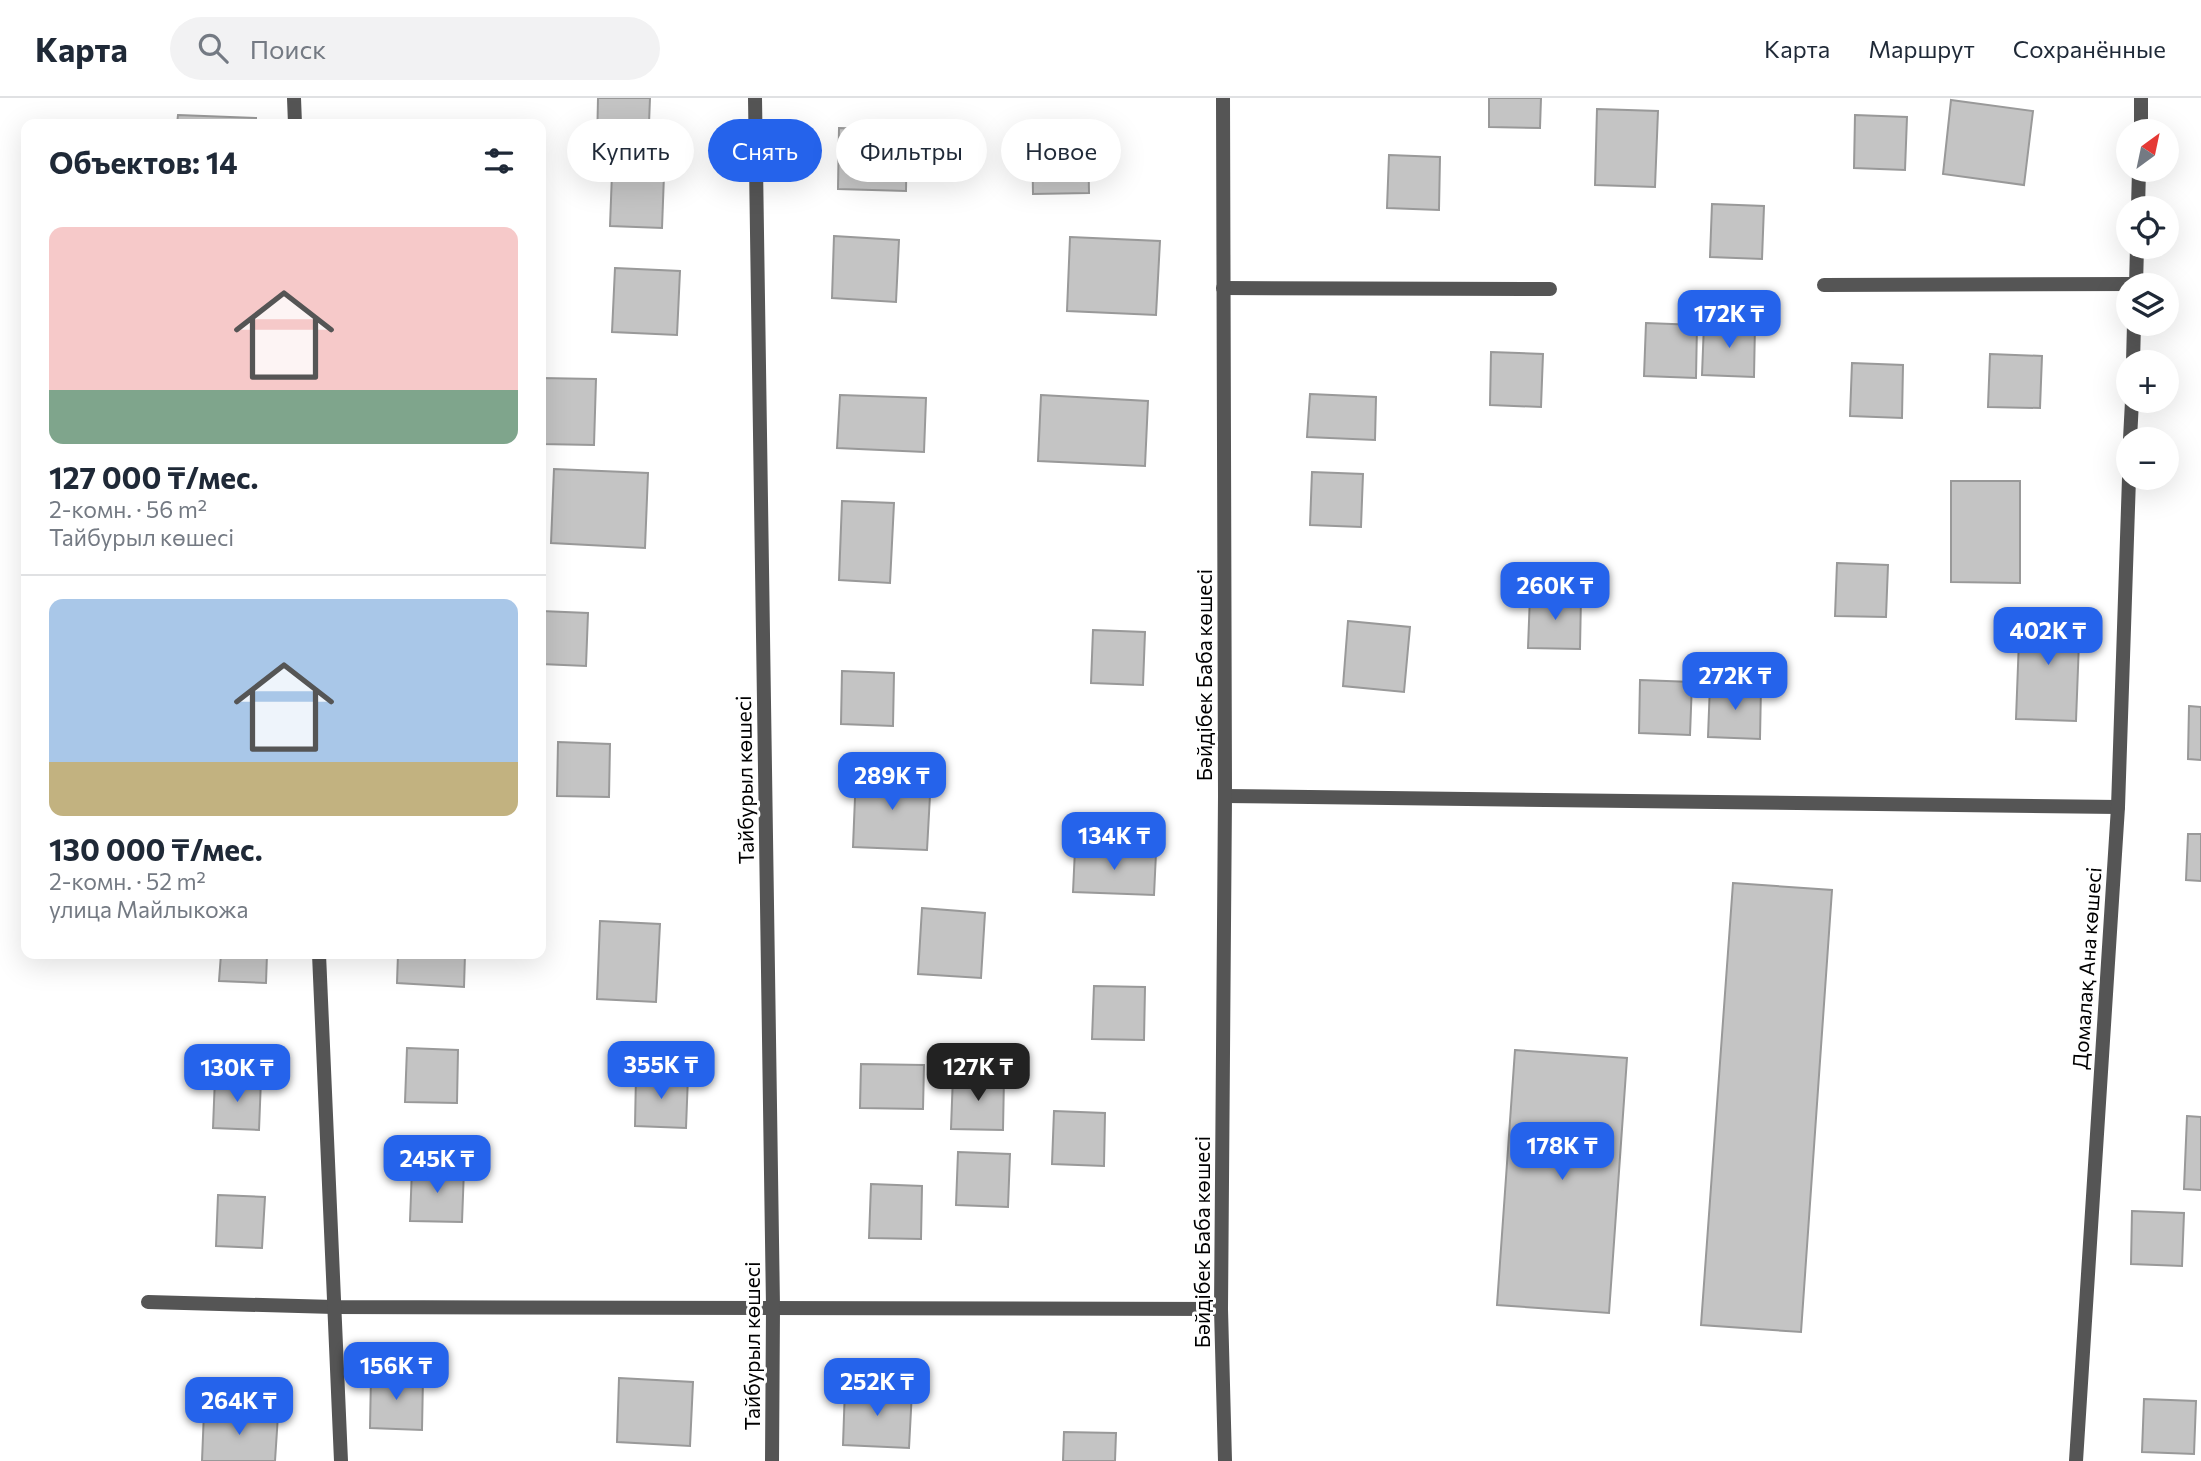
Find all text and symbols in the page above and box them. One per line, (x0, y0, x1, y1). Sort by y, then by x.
search box (170, 17, 660, 80)
text: Карта (35, 28, 128, 69)
icon: search (194, 29, 232, 67)
text: Поиск (250, 33, 326, 64)
text: Карта (1764, 34, 1830, 63)
text: Маршрут (1868, 34, 1975, 63)
text: Сохранённые (2013, 34, 2166, 63)
chip: Купить (567, 119, 694, 182)
chip: Снять (708, 119, 822, 182)
chip: Фильтры (836, 119, 987, 182)
chip: Новое (1001, 119, 1121, 182)
north arrow (2116, 119, 2179, 182)
map controls (2116, 119, 2179, 490)
icon: filters (480, 142, 518, 180)
text: Объектов: 14 (49, 143, 238, 180)
button: locate (2116, 196, 2179, 259)
icon: home (221, 272, 347, 398)
button: layers (2116, 273, 2179, 336)
pin: 172K ₸ (1672, 290, 1786, 350)
text: 172K ₸ (1694, 299, 1764, 327)
button: + (2116, 350, 2179, 413)
button: − (2116, 427, 2179, 490)
text: 127 000 ₸/мес. (49, 458, 259, 495)
text: 2-комн. · 56 m² (49, 495, 207, 523)
text: Тайбурыл көшесі (49, 523, 234, 551)
pin: 260K ₸ (1498, 562, 1612, 622)
street label: Бәйдібек Баба көшесі (1191, 569, 1216, 781)
text: 260K ₸ (1517, 571, 1594, 599)
pin: 402K ₸ (1991, 608, 2105, 667)
text: 402K ₸ (2010, 616, 2086, 644)
icon: home (221, 644, 347, 770)
pin: 272K ₸ (1678, 652, 1792, 712)
text: 272K ₸ (1698, 661, 1772, 689)
street label: Тайбурыл көшесі (730, 695, 758, 865)
pin: 289K ₸ (835, 752, 949, 812)
text: 289K ₸ (854, 761, 930, 789)
pin: 134K ₸ (1057, 812, 1171, 872)
text: 134K ₸ (1078, 821, 1150, 849)
text: 130 000 ₸/мес. (49, 830, 263, 867)
street label: Домалақ Ана көшесі (2066, 866, 2106, 1070)
text: 2-комн. · 52 m² (49, 867, 206, 895)
text: улица Майлыкожа (49, 895, 248, 923)
pin: 355K ₸ (604, 1042, 718, 1101)
pin: 130K ₸ (180, 1044, 294, 1104)
pin: 127K ₸ (921, 1044, 1035, 1103)
text: 355K ₸ (624, 1050, 698, 1078)
text: 127K ₸ (943, 1052, 1013, 1080)
text: 130K ₸ (200, 1053, 274, 1081)
pin: 178K ₸ (1505, 1122, 1619, 1182)
text: 178K ₸ (1526, 1131, 1598, 1159)
pin: 245K ₸ (380, 1136, 494, 1195)
street label: Бәйдібек Баба көшесі (1189, 1136, 1214, 1348)
text: 245K ₸ (400, 1144, 474, 1172)
street label: Тайбурыл көшесі (739, 1261, 764, 1431)
pin: 156K ₸ (339, 1342, 453, 1402)
text: 156K ₸ (360, 1351, 432, 1379)
pin: 252K ₸ (820, 1358, 934, 1418)
text: 252K ₸ (840, 1367, 914, 1395)
pin: 264K ₸ (182, 1378, 296, 1437)
text: 264K ₸ (201, 1386, 277, 1414)

